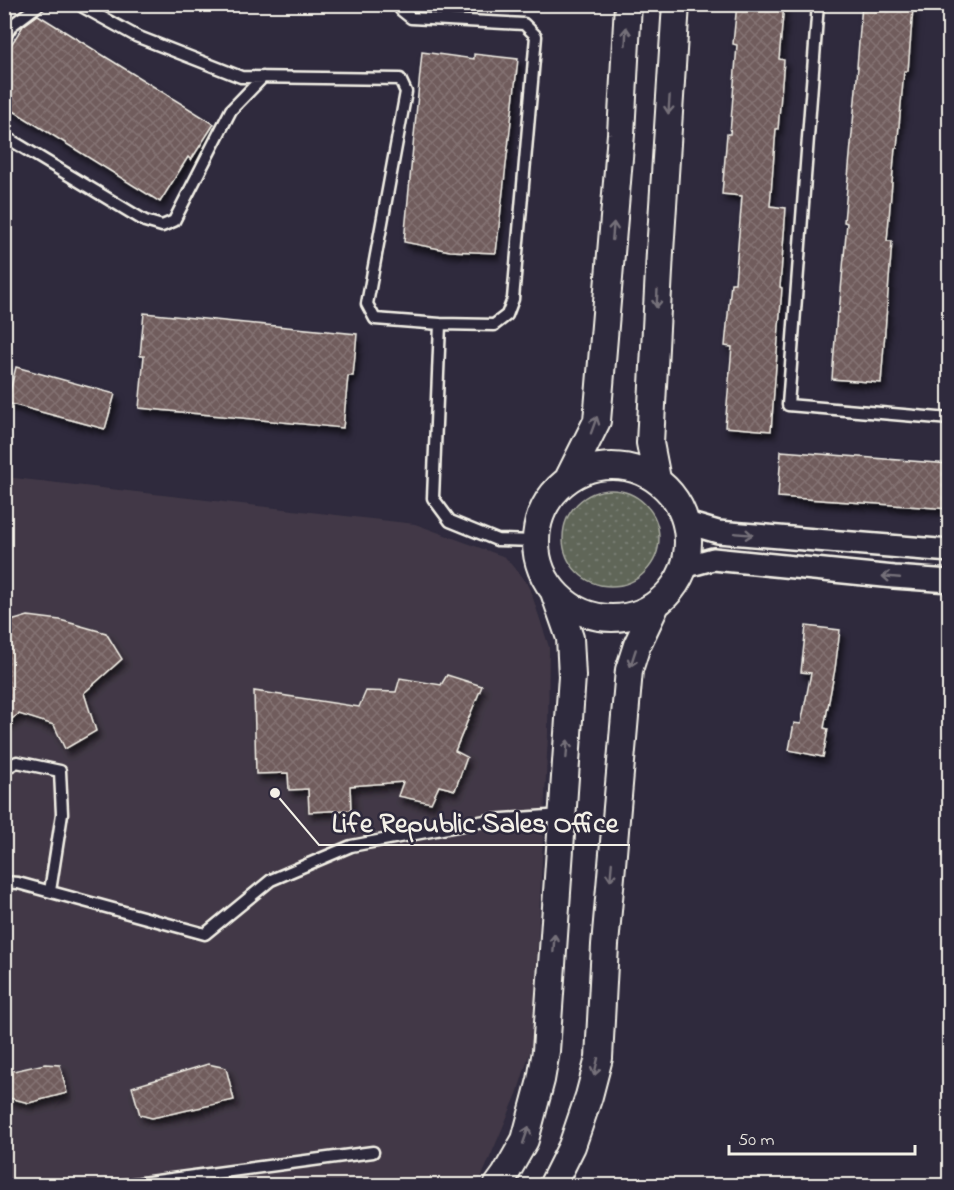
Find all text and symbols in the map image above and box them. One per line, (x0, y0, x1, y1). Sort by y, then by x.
one-way arrow (620, 27, 631, 47)
one-way arrow (664, 94, 675, 114)
one-way arrow (608, 221, 619, 241)
one-way arrow (652, 289, 663, 309)
one-way arrow (590, 416, 601, 434)
one-way arrow (734, 529, 754, 540)
one-way arrow (882, 571, 902, 582)
one-way arrow (626, 648, 637, 667)
one-way arrow (562, 739, 573, 759)
callout: Life Republic Sales Office (319, 799, 630, 845)
text: Life Republic Sales Office (332, 805, 620, 846)
one-way arrow (605, 862, 616, 882)
one-way arrow (548, 934, 559, 954)
one-way arrow (590, 1057, 602, 1076)
scale bar (729, 1118, 915, 1156)
one-way arrow (521, 1126, 532, 1145)
text: 50 m (738, 1128, 775, 1154)

